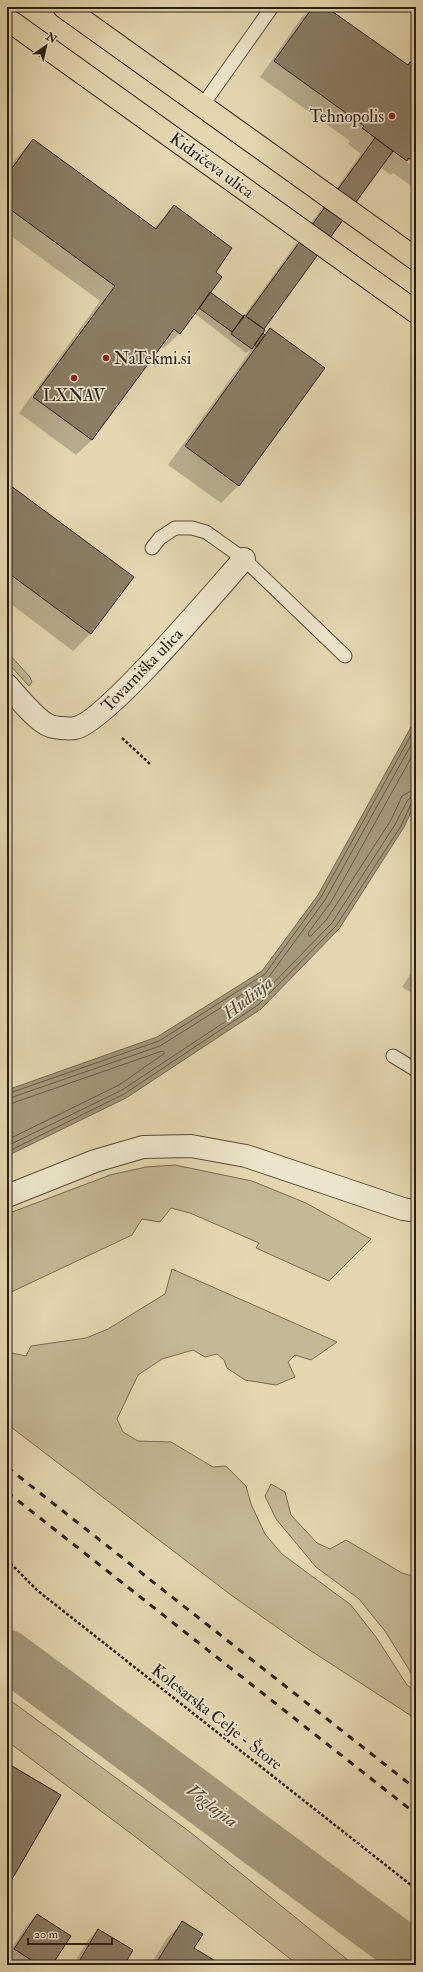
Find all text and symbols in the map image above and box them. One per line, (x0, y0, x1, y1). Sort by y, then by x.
north arrow (26, 26, 66, 66)
text: N (43, 29, 60, 47)
place label: Tehnopolis (309, 106, 384, 128)
marker: Tehnopolis (387, 111, 397, 121)
street label: Kidričeva ulica (166, 128, 259, 203)
place label: NaTekmi.si (114, 348, 192, 369)
marker: NaTekmi.si (101, 353, 111, 363)
marker: LXNAV (69, 373, 79, 383)
place label: LXNAV (43, 385, 106, 406)
street label: Tovarniška ulica (97, 623, 188, 716)
water label: Hudinja (217, 971, 278, 1025)
street label: Kolesarska Celje - Štore (147, 1658, 288, 1775)
water label: Voglajna (182, 1779, 242, 1833)
scale bar (28, 1920, 112, 1946)
text: 20 m (34, 1927, 59, 1942)

